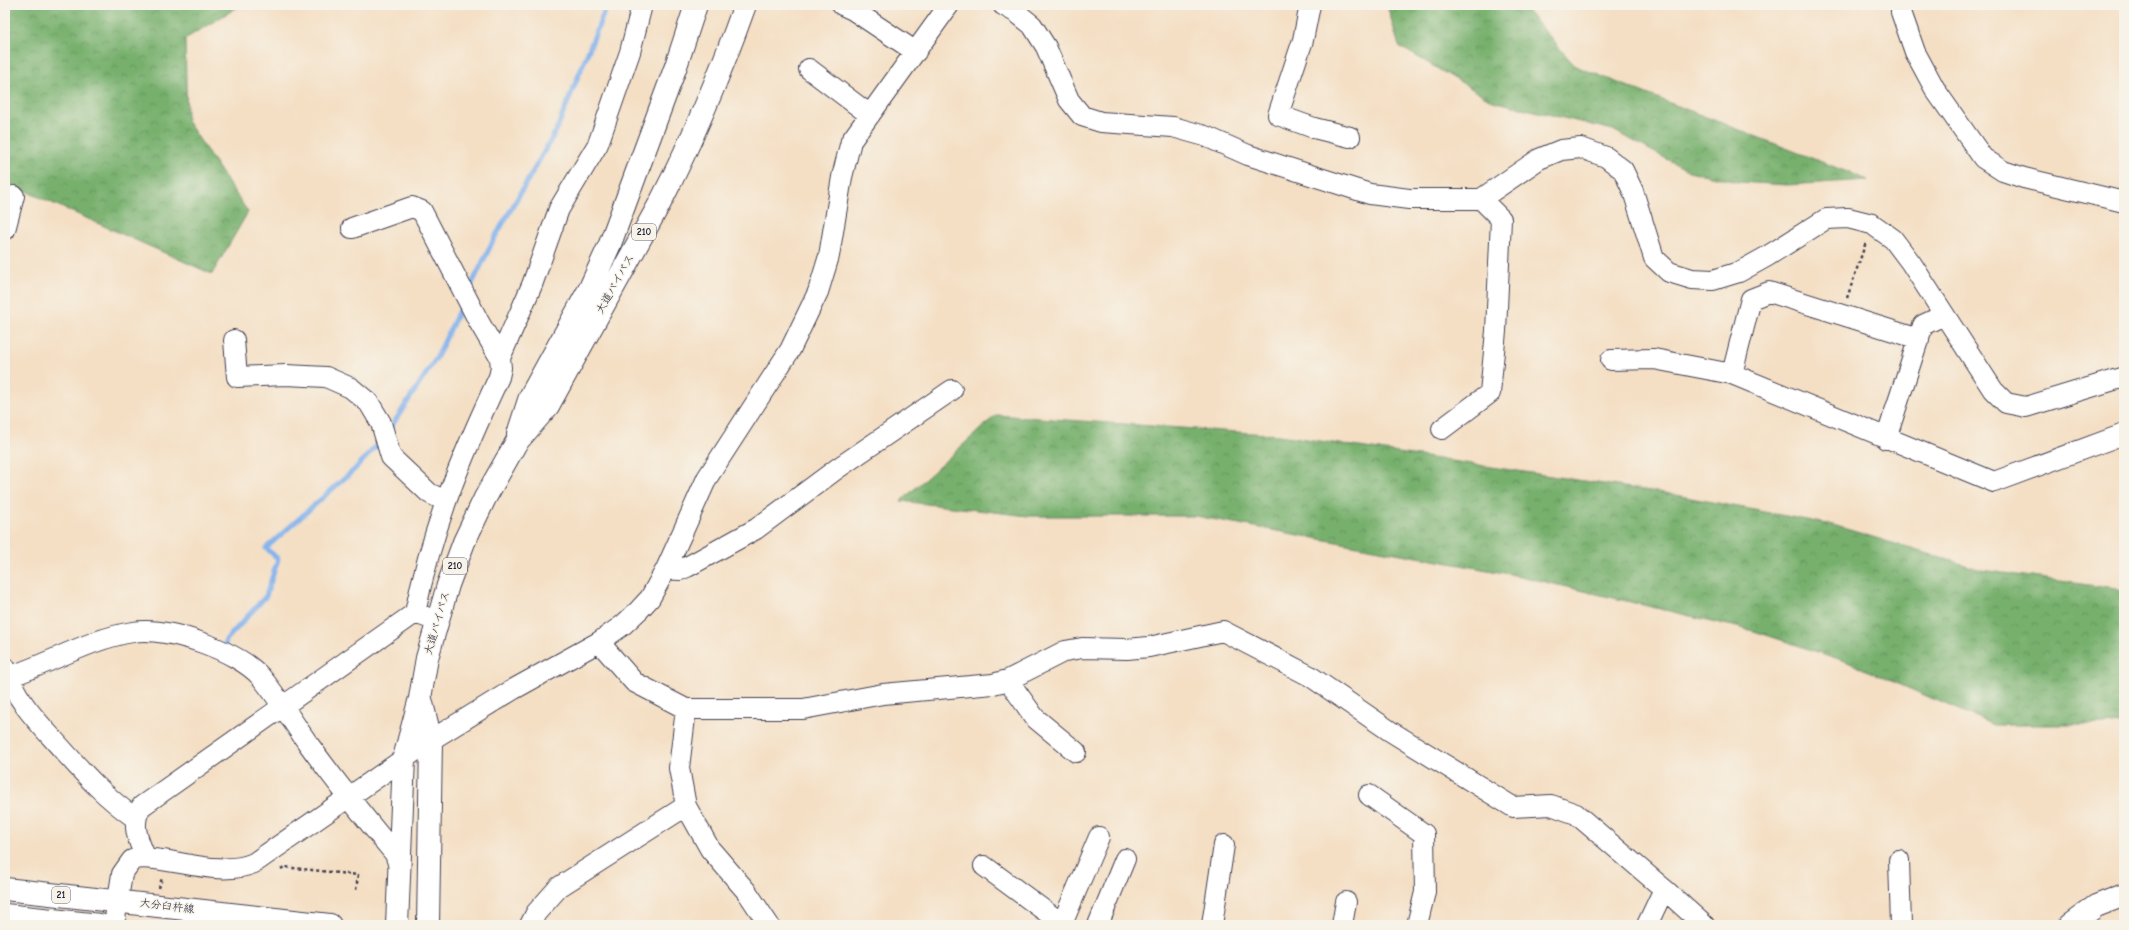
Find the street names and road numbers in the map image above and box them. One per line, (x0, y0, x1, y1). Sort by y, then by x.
road number: 210 (632, 224, 656, 240)
street label: 大道バイパス (593, 252, 637, 316)
road number: 210 (443, 558, 467, 574)
street label: 大道バイパス (422, 590, 452, 656)
road number: 21 (52, 887, 70, 903)
street label: 大分臼杵線 (139, 896, 195, 916)

